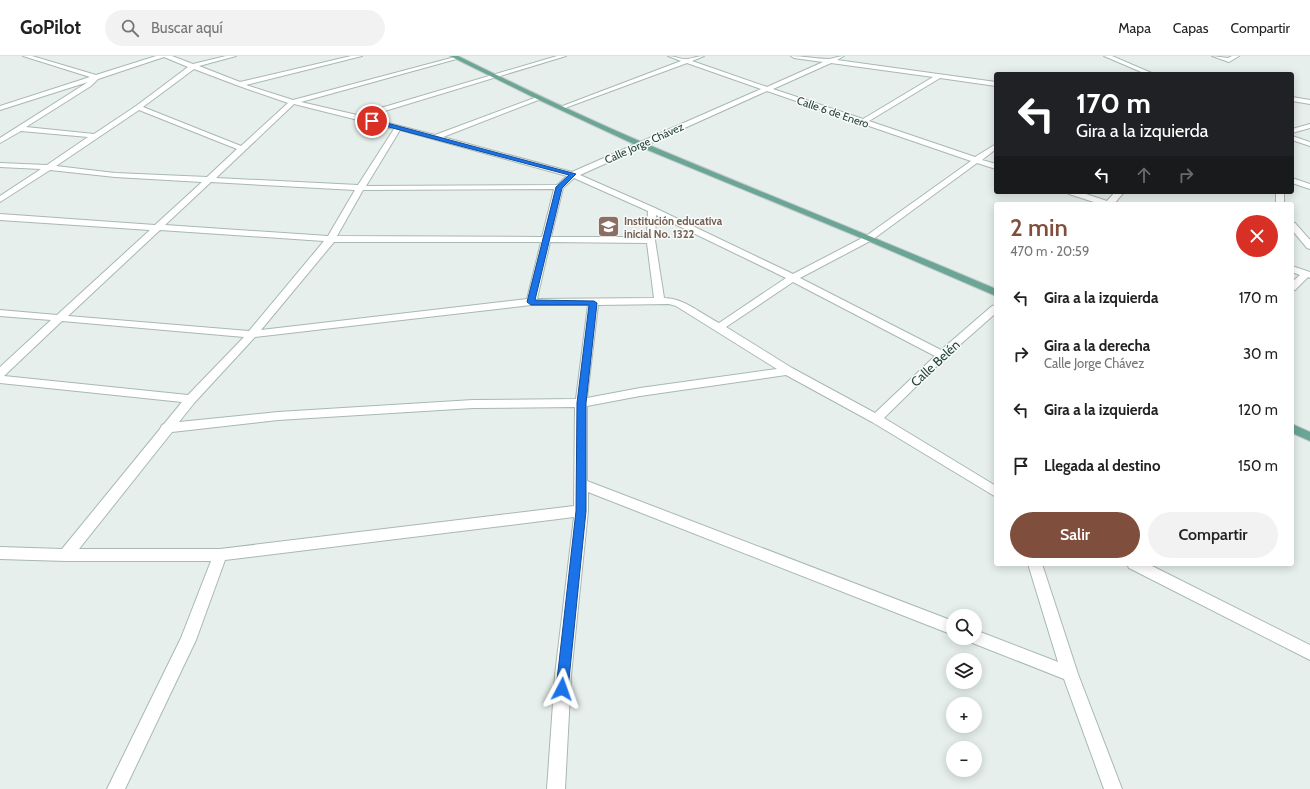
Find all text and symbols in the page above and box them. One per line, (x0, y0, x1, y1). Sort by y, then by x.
search box (105, 10, 385, 46)
text: GoPilot (20, 16, 81, 39)
icon: search (119, 17, 141, 39)
text: Buscar aquí (151, 19, 223, 37)
text: Mapa (1118, 19, 1151, 37)
text: Capas (1173, 19, 1209, 37)
text: Compartir (1231, 19, 1290, 37)
text: 170 m (1076, 86, 1151, 120)
icon: left (1010, 88, 1062, 140)
street label: Calle 6 de Enero (795, 93, 871, 131)
pin (355, 104, 389, 138)
icon: arrive (361, 110, 383, 132)
street label: Calle Jorge Chávez (602, 119, 686, 167)
text: Gira a la izquierda (1076, 120, 1208, 142)
icon: left (1091, 164, 1113, 186)
icon: ahead (1133, 164, 1155, 186)
icon: right (1175, 164, 1197, 186)
text: 2 min (1010, 213, 1068, 242)
school or university icon: Institución educativa inicial No. 1322 (595, 214, 621, 240)
place label: Institución educativa inicial No. 1322 (624, 214, 723, 241)
button: close (1236, 215, 1278, 257)
text: 470 m · 20:59 (1010, 243, 1089, 259)
icon: left (1010, 287, 1032, 309)
text: Gira a la izquierda (1044, 289, 1158, 307)
text: 170 m (1239, 289, 1278, 307)
street label: Calle Belén (907, 336, 963, 390)
text: Gira a la derecha (1044, 337, 1150, 355)
icon: right (1010, 343, 1032, 365)
text: 30 m (1243, 345, 1278, 363)
text: Calle Jorge Chávez (1044, 355, 1144, 371)
icon: left (1010, 399, 1032, 421)
text: Gira a la izquierda (1044, 401, 1158, 419)
text: 120 m (1238, 401, 1278, 419)
icon: arrive (1010, 455, 1032, 477)
text: Llegada al destino (1044, 457, 1160, 475)
text: 150 m (1238, 457, 1278, 475)
button: Salir (1010, 512, 1140, 558)
button: Compartir (1148, 512, 1278, 558)
map controls (946, 609, 982, 777)
button: search (946, 609, 982, 645)
button: layers (946, 653, 982, 689)
position arrow (541, 668, 583, 710)
button: + (946, 697, 982, 733)
button: − (946, 741, 982, 777)

